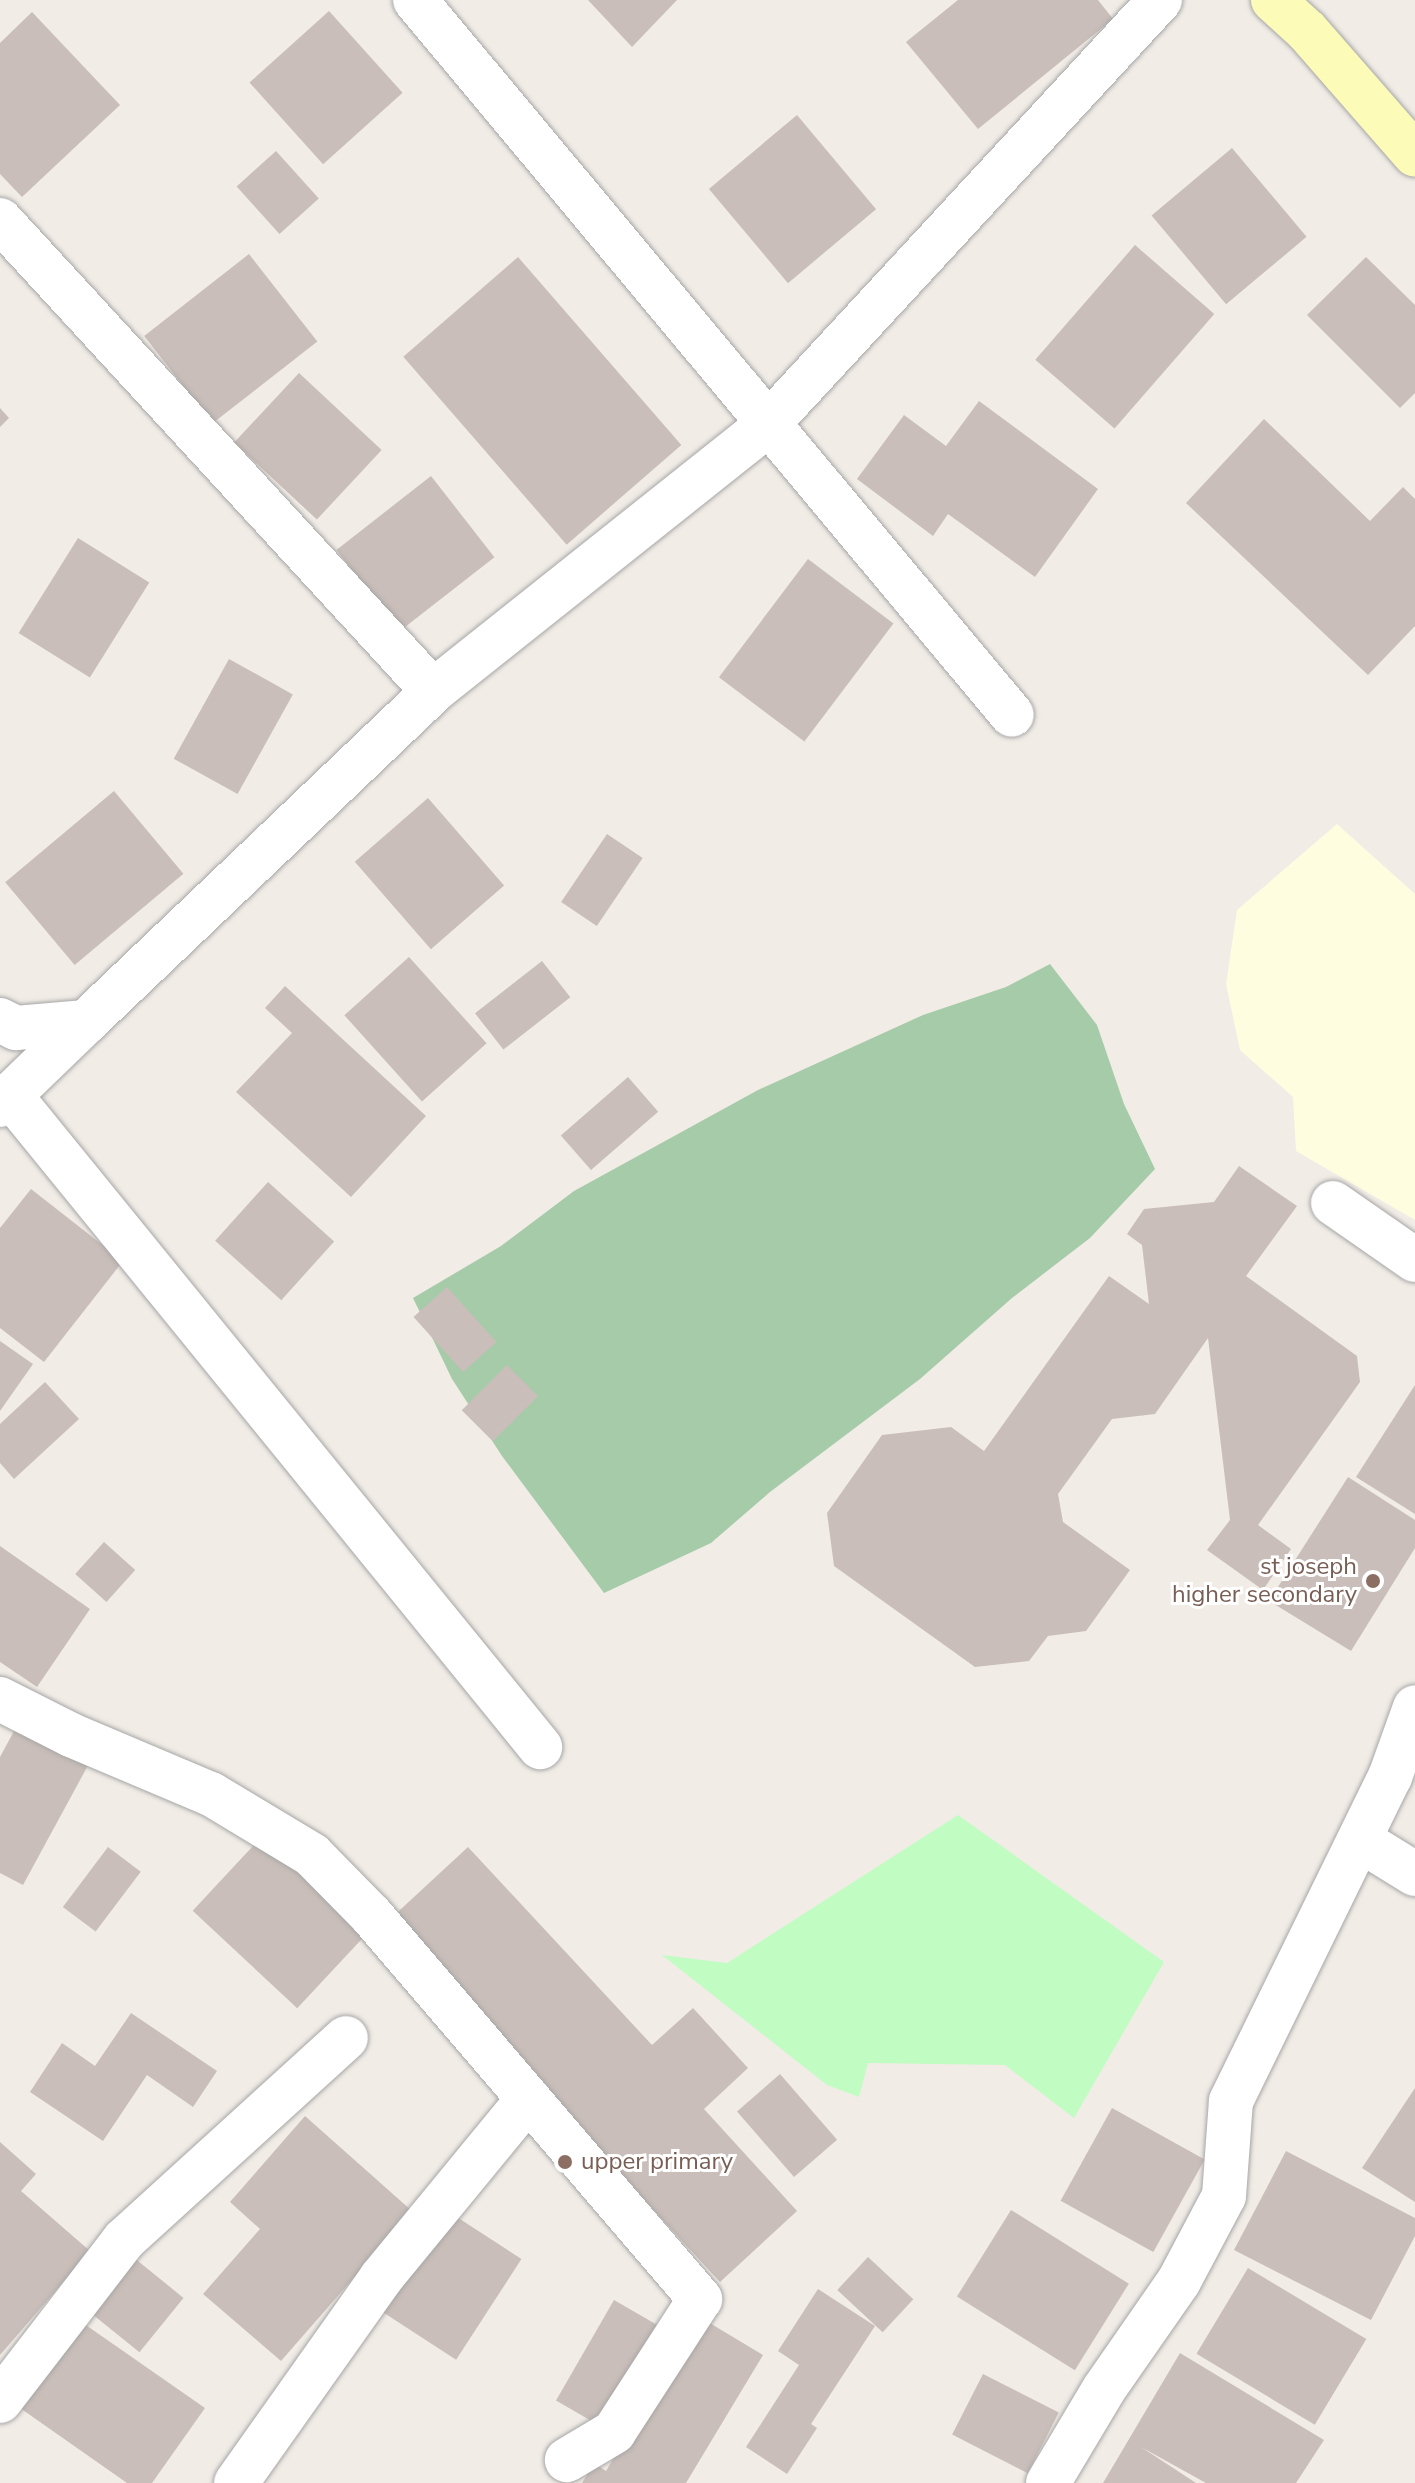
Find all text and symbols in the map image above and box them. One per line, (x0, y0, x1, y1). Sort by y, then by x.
place label: st joseph higher secondary (1172, 1553, 1357, 1609)
marker: st joseph higher secondary (1364, 1572, 1382, 1590)
place label: upper primary (581, 2148, 733, 2176)
marker: upper primary (556, 2153, 574, 2171)

